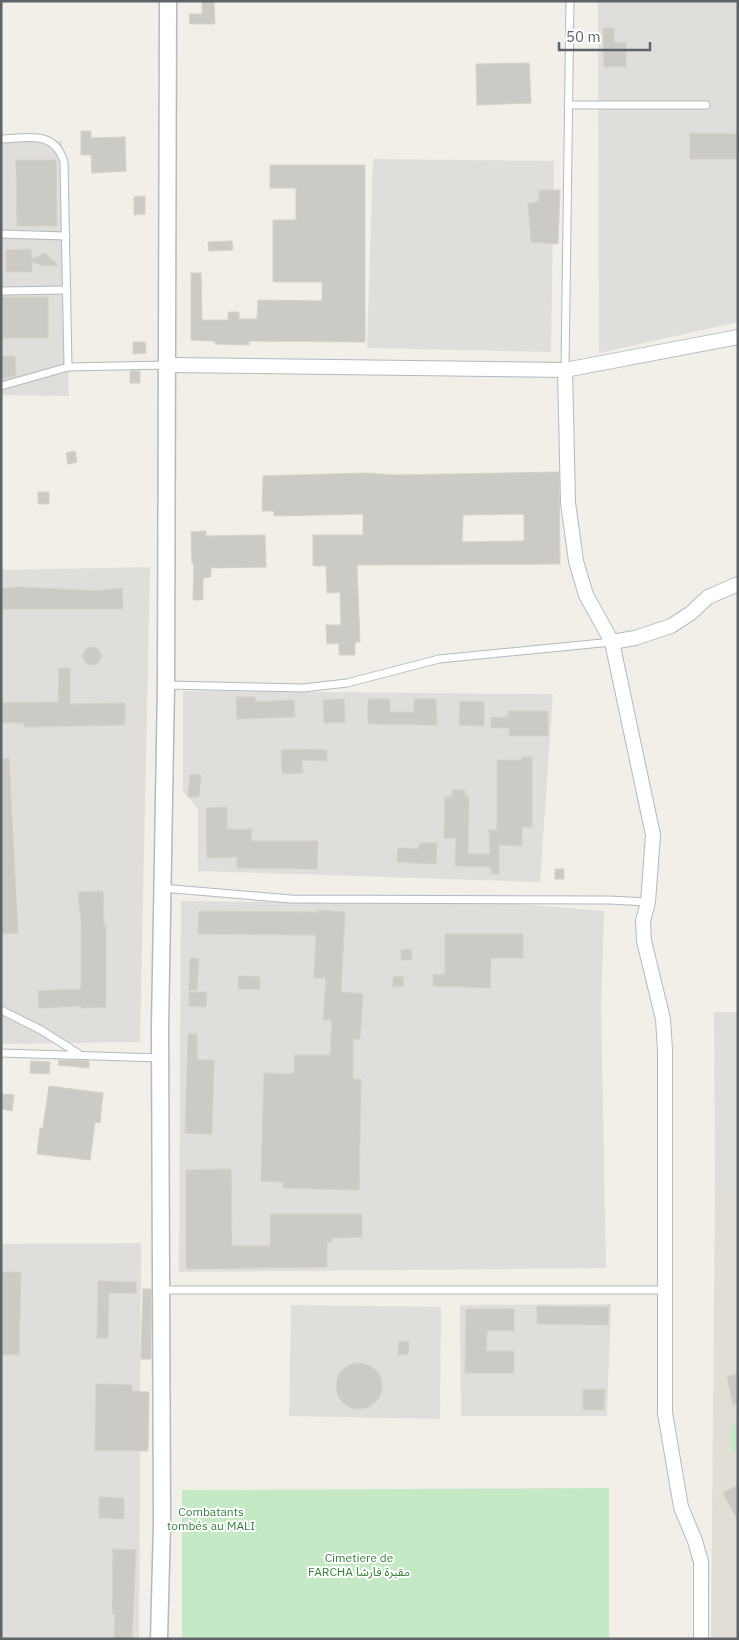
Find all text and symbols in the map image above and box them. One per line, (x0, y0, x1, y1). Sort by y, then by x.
scale bar (559, 20, 650, 52)
text: 50 m (566, 27, 601, 46)
park label: Combatants tombés au MALI (167, 1504, 255, 1533)
park label: Cimetiere de FARCHA مقبرة فارشا (308, 1550, 410, 1579)

